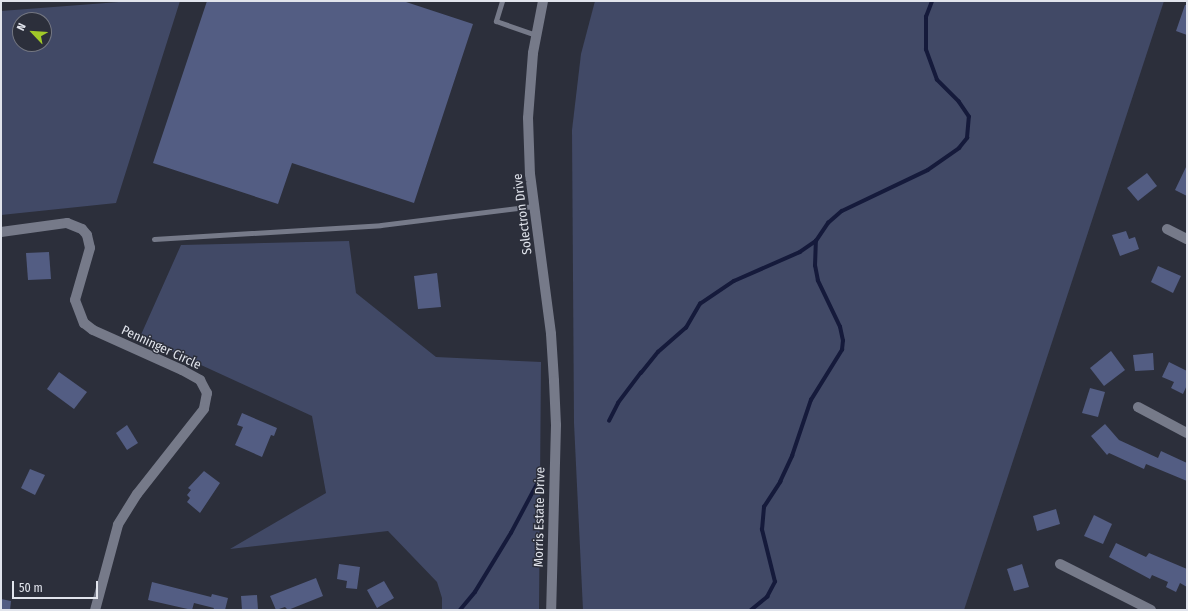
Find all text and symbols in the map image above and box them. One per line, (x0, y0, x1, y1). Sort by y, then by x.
north arrow (12, 12, 52, 52)
text: N (14, 21, 29, 33)
street label: Solectron Drive (510, 173, 536, 255)
street label: Penninger Circle (119, 323, 203, 373)
street label: Morris Estate Drive (531, 467, 549, 567)
scale bar (14, 573, 100, 599)
text: 50 m (19, 581, 43, 595)

